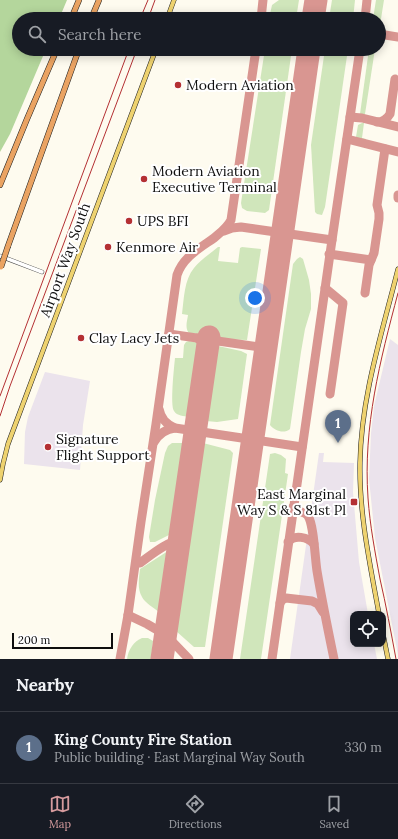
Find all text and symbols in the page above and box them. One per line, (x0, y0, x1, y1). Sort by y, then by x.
search box (12, 12, 386, 56)
icon: search (26, 23, 48, 45)
text: Search here (58, 25, 141, 44)
place label: Modern Aviation (186, 76, 294, 94)
marker: Modern Aviation (173, 80, 183, 90)
place label: Modern Aviation Executive Terminal (152, 162, 277, 196)
marker: Modern Aviation Executive Terminal (139, 174, 149, 184)
street label: Airport Way South (36, 200, 94, 321)
place label: UPS BFI (137, 212, 189, 230)
marker: UPS BFI (124, 216, 134, 226)
place label: Kenmore Air (116, 238, 198, 256)
marker: Kenmore Air (103, 242, 113, 252)
your location (245, 288, 265, 308)
place label: Clay Lacy Jets (89, 329, 179, 347)
marker: Clay Lacy Jets (76, 333, 86, 343)
pin: 1 (325, 410, 351, 443)
place label: Signature Flight Support (56, 430, 150, 464)
marker: Signature Flight Support (43, 442, 53, 452)
place label: East Marginal Way S & S 81st Pl (237, 485, 346, 519)
marker: East Marginal Way S & S 81st Pl (349, 497, 359, 507)
map controls (350, 611, 386, 647)
button: locate (350, 611, 386, 647)
scale bar (12, 631, 113, 650)
text: 200 m (18, 633, 50, 647)
text: Nearby (16, 674, 74, 696)
text: King County Fire Station (54, 730, 232, 749)
text: 1 (26, 739, 32, 756)
text: 330 m (344, 739, 382, 756)
text: Public building · East Marginal Way South (54, 749, 305, 766)
tab: Map (49, 793, 71, 831)
tab: Directions (169, 793, 222, 831)
tab: Saved (319, 793, 349, 831)

